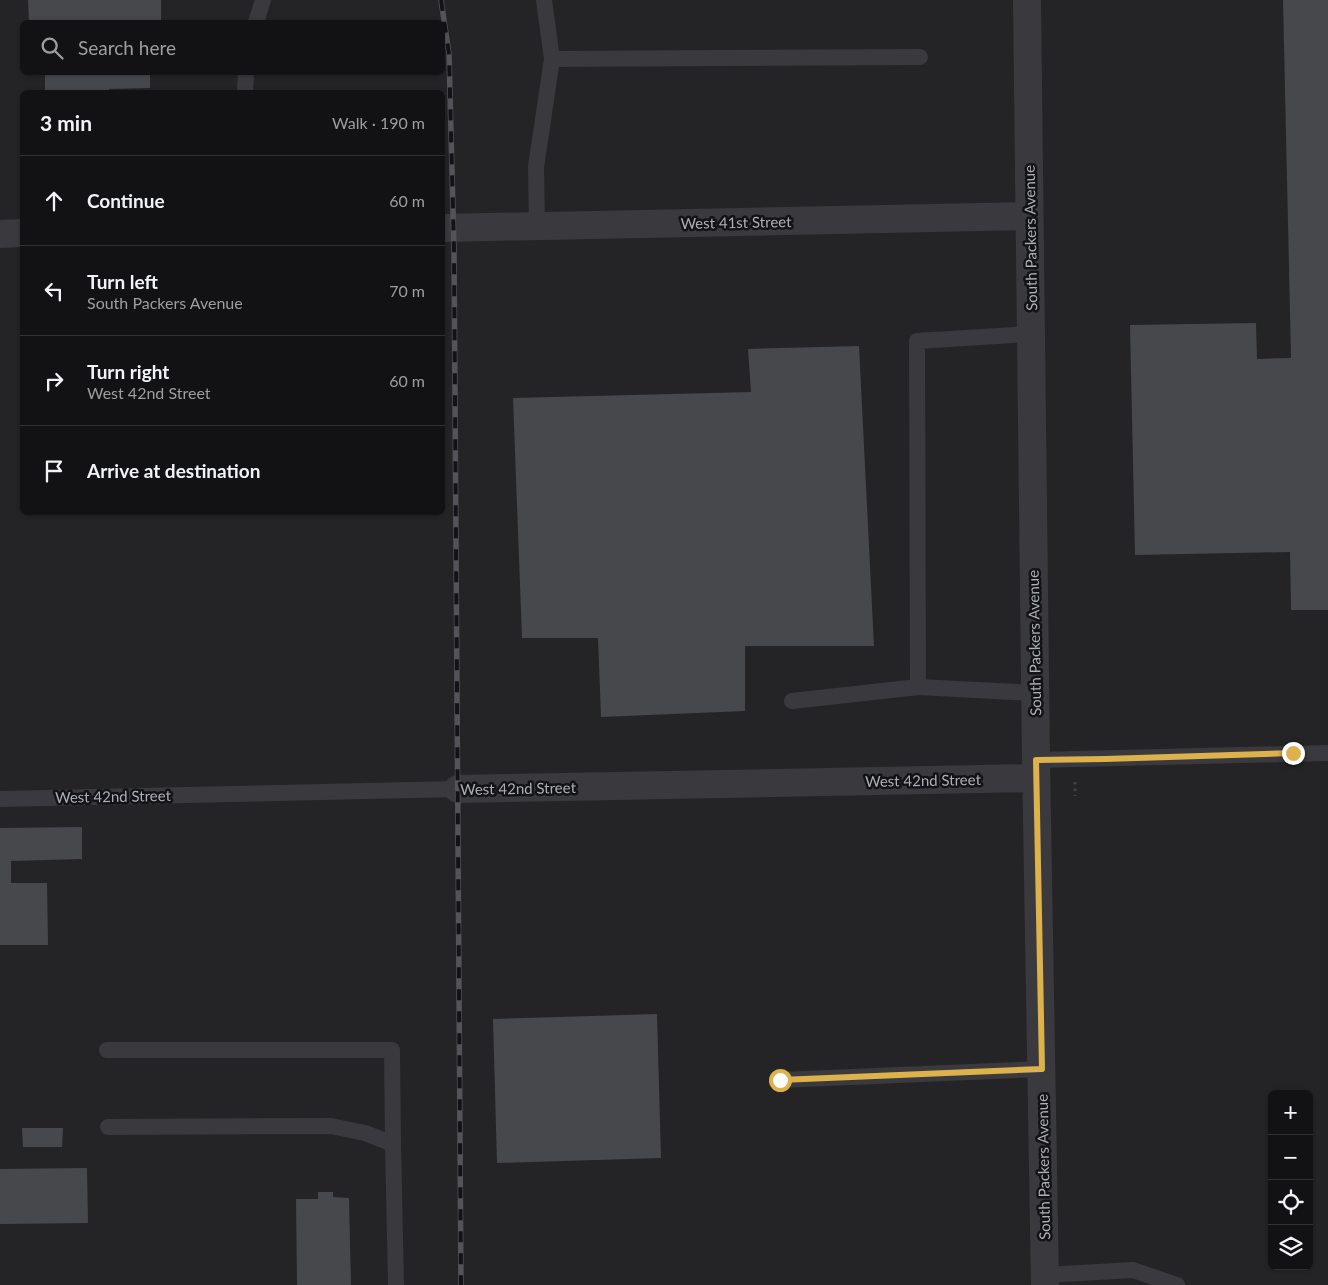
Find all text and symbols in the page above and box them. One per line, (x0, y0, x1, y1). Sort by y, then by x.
search box (20, 20, 445, 75)
icon: search (38, 34, 66, 62)
text: Search here (78, 36, 176, 59)
text: 3 min (40, 110, 92, 135)
text: Walk · 190 m (332, 113, 425, 132)
street label: South Packers Avenue (1020, 165, 1040, 311)
icon: ahead (40, 187, 68, 215)
text: Continue (87, 189, 165, 212)
text: 60 m (389, 191, 425, 210)
street label: West 41st Street (680, 212, 792, 232)
text: Turn left (87, 270, 158, 293)
icon: left (40, 277, 68, 305)
text: 70 m (389, 281, 425, 300)
text: South Packers Avenue (87, 293, 243, 312)
text: Turn right (87, 360, 169, 383)
icon: right (40, 367, 68, 395)
text: 60 m (389, 371, 425, 390)
text: West 42nd Street (87, 383, 211, 402)
icon: arrive (40, 457, 68, 485)
text: Arrive at destination (87, 459, 260, 482)
street label: South Packers Avenue (1024, 570, 1044, 716)
route end (1282, 742, 1305, 765)
street label: West 42nd Street (865, 770, 982, 790)
street label: West 42nd Street (460, 778, 577, 798)
street label: West 42nd Street (55, 786, 172, 806)
route start (769, 1069, 792, 1092)
map controls (1268, 1090, 1313, 1270)
button: + (1268, 1090, 1313, 1135)
street label: South Packers Avenue (1033, 1094, 1053, 1240)
button: − (1268, 1135, 1313, 1180)
button: locate (1268, 1180, 1313, 1225)
button: layers (1268, 1225, 1313, 1270)

